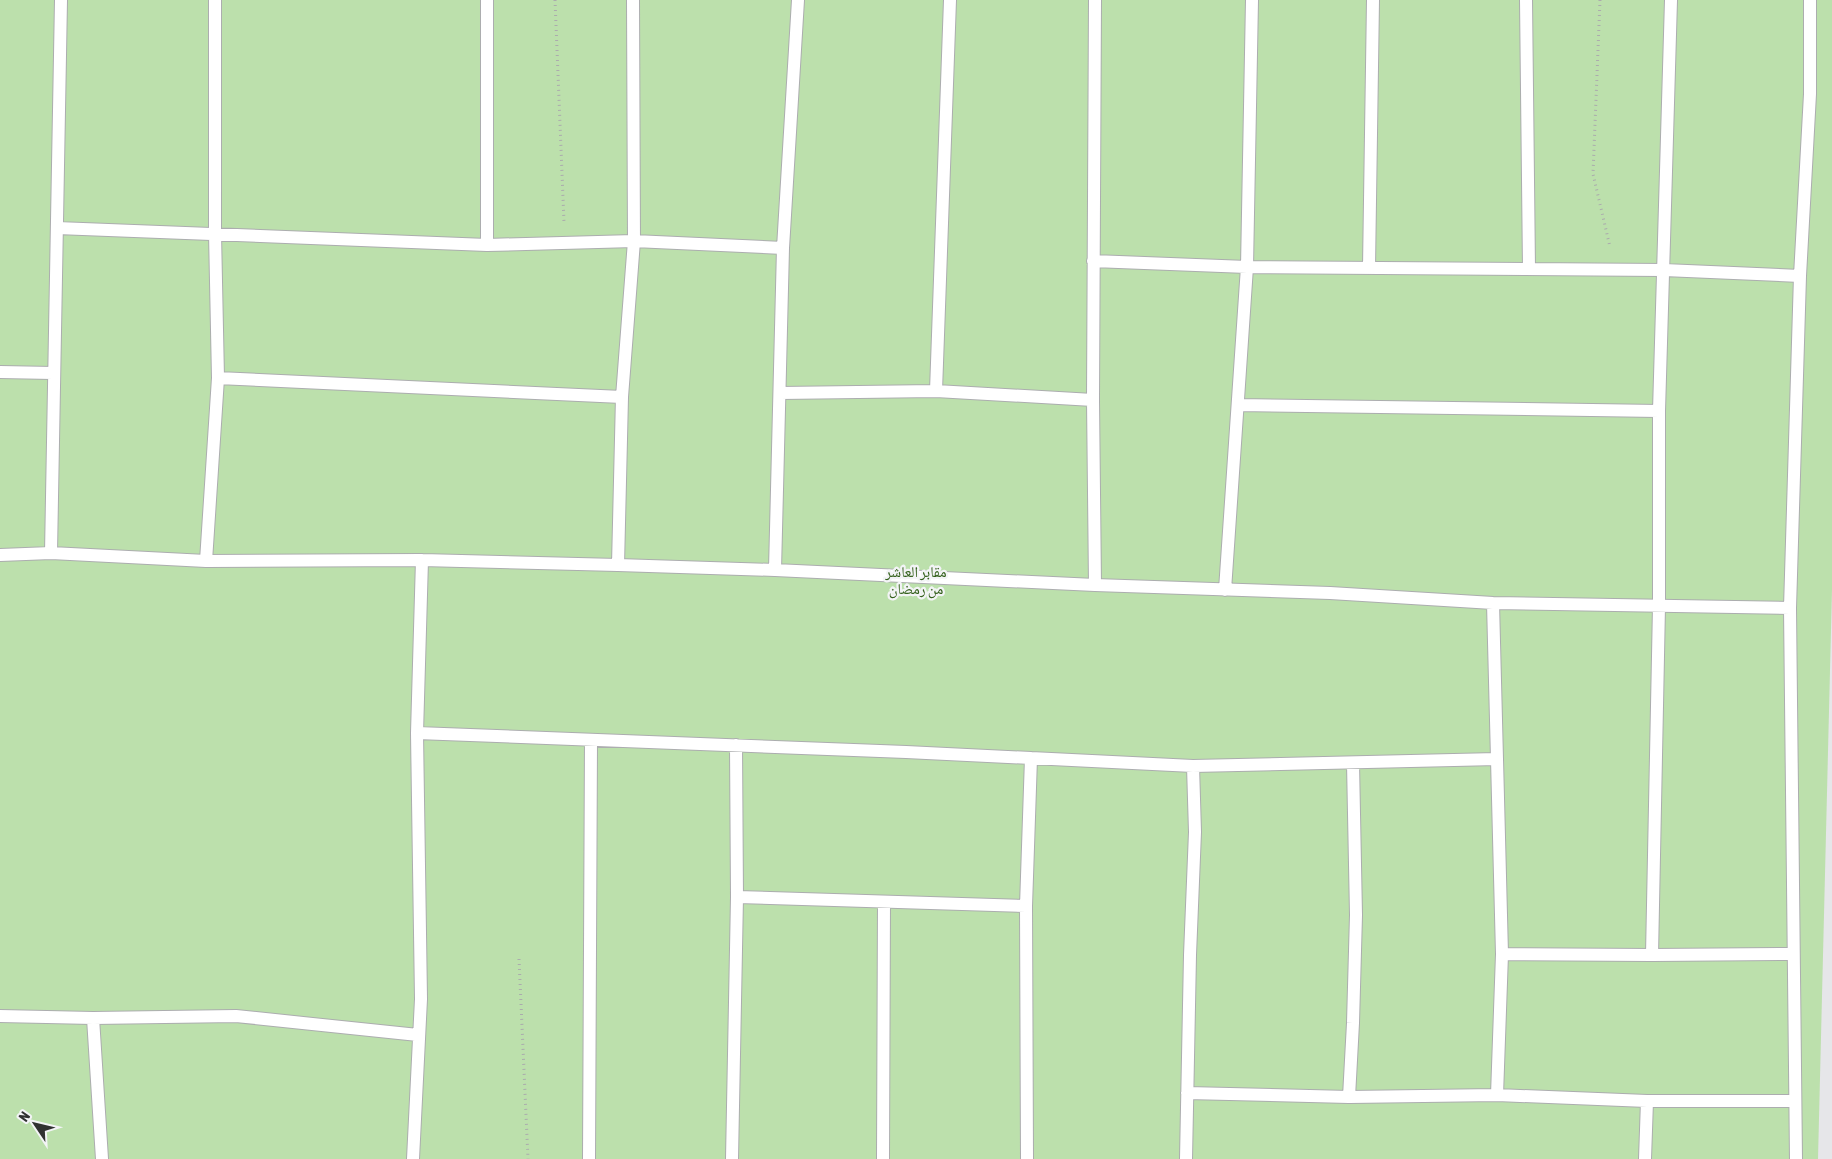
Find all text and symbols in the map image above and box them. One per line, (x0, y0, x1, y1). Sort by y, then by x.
park label: مقابر العاشر من رمضان (884, 563, 947, 599)
north arrow (10, 1099, 60, 1149)
text: N (15, 1109, 33, 1125)

